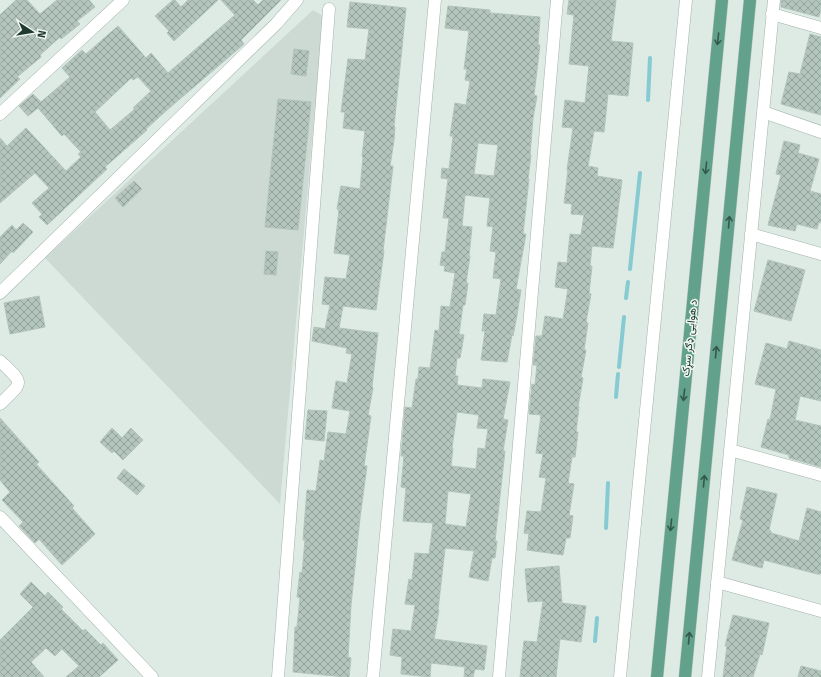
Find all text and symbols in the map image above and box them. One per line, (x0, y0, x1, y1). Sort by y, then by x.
north arrow (12, 12, 52, 52)
text: N (34, 29, 48, 39)
one-way arrow (715, 32, 722, 45)
one-way arrow (702, 161, 710, 174)
one-way arrow (725, 216, 732, 229)
street label: د هوایی ډګر سړک (679, 299, 701, 377)
one-way arrow (713, 345, 720, 358)
one-way arrow (680, 388, 688, 401)
one-way arrow (700, 475, 708, 488)
one-way arrow (668, 518, 675, 531)
one-way arrow (685, 632, 692, 645)

